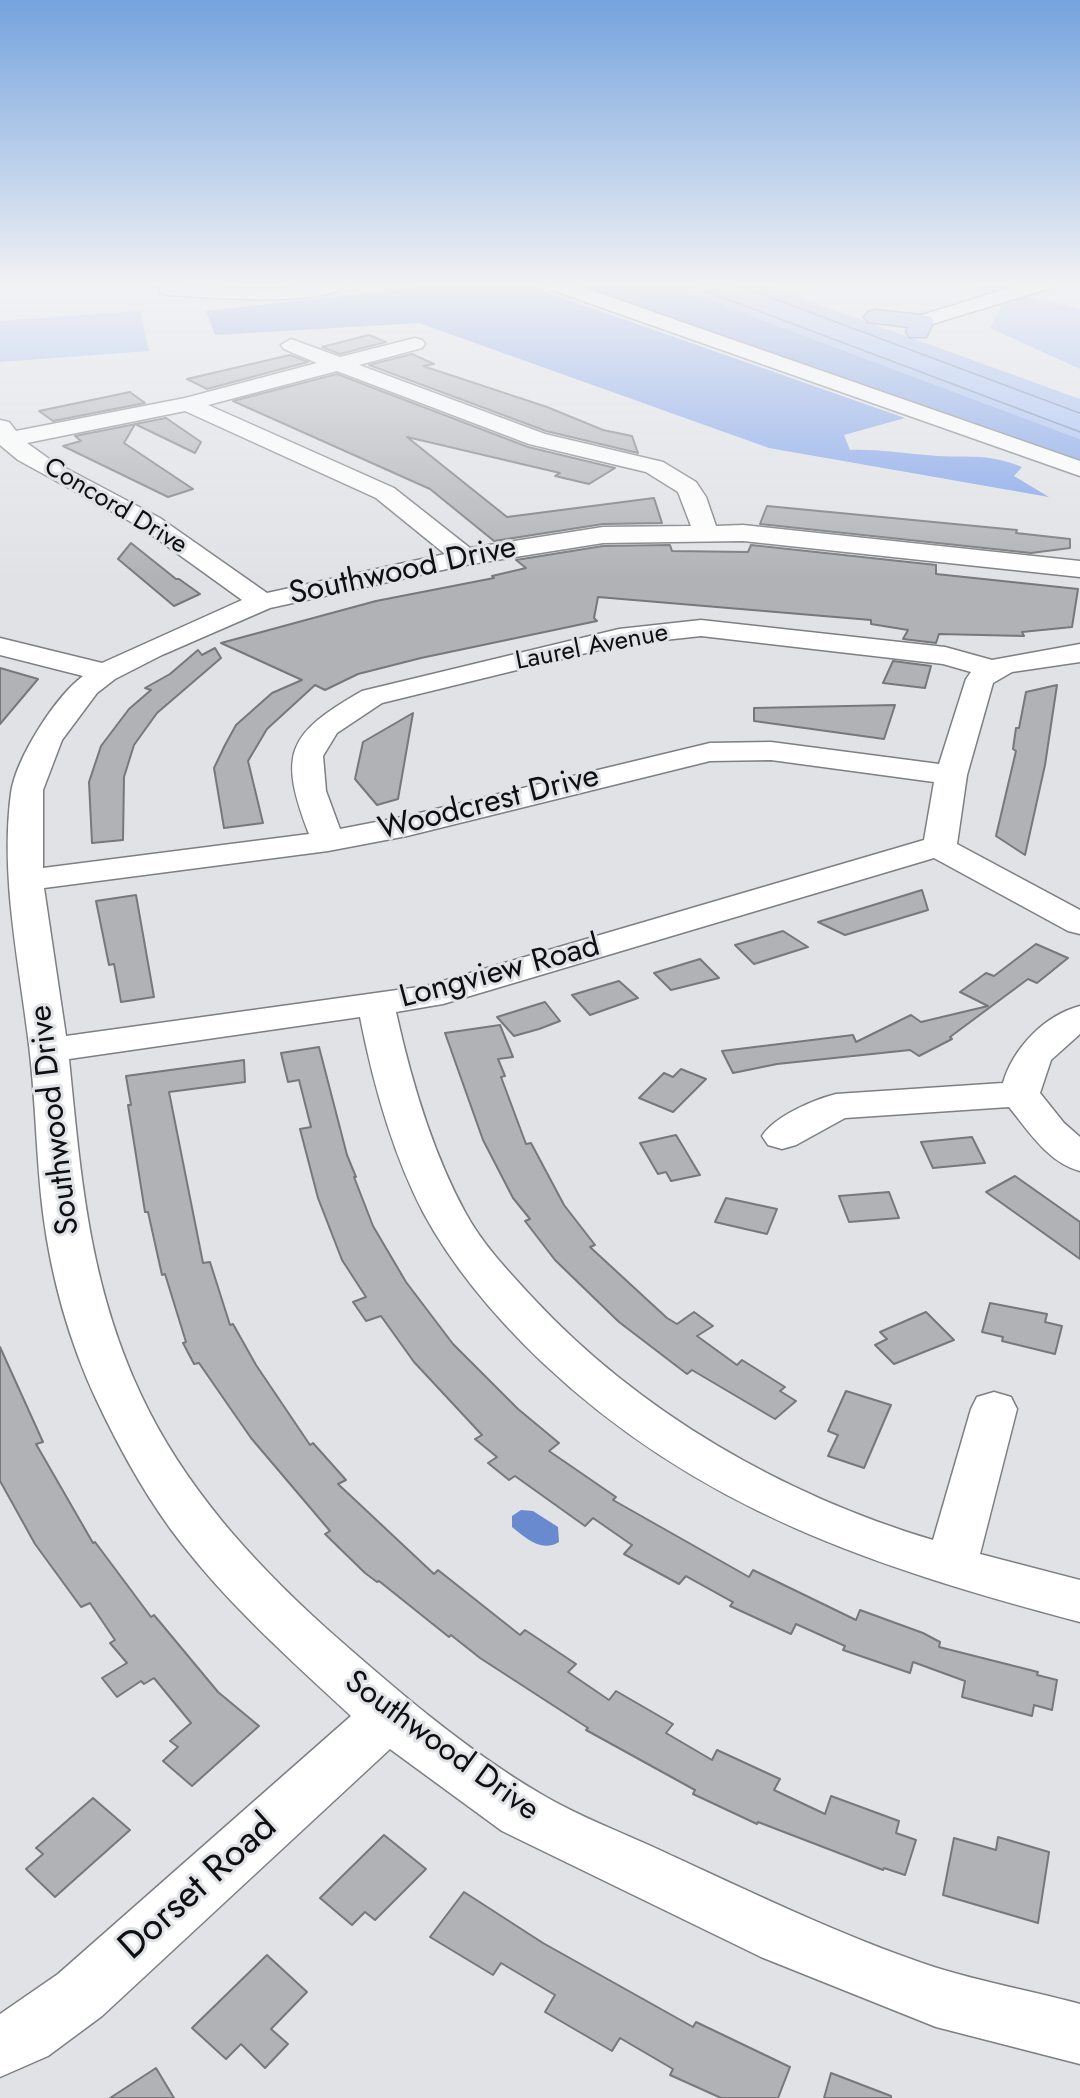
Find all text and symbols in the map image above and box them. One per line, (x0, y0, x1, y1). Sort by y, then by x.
street label: Concord Drive (38, 452, 192, 562)
street label: Southwood Drive (286, 529, 520, 615)
street label: Laurel Avenue (513, 618, 671, 678)
street label: Woodcrest Drive (375, 758, 603, 850)
street label: Longview Road (396, 928, 604, 1018)
street label: Southwood Drive (23, 1003, 89, 1237)
street label: Southwood Drive (336, 1663, 546, 1831)
street label: Dorset Road (111, 1805, 287, 1971)

